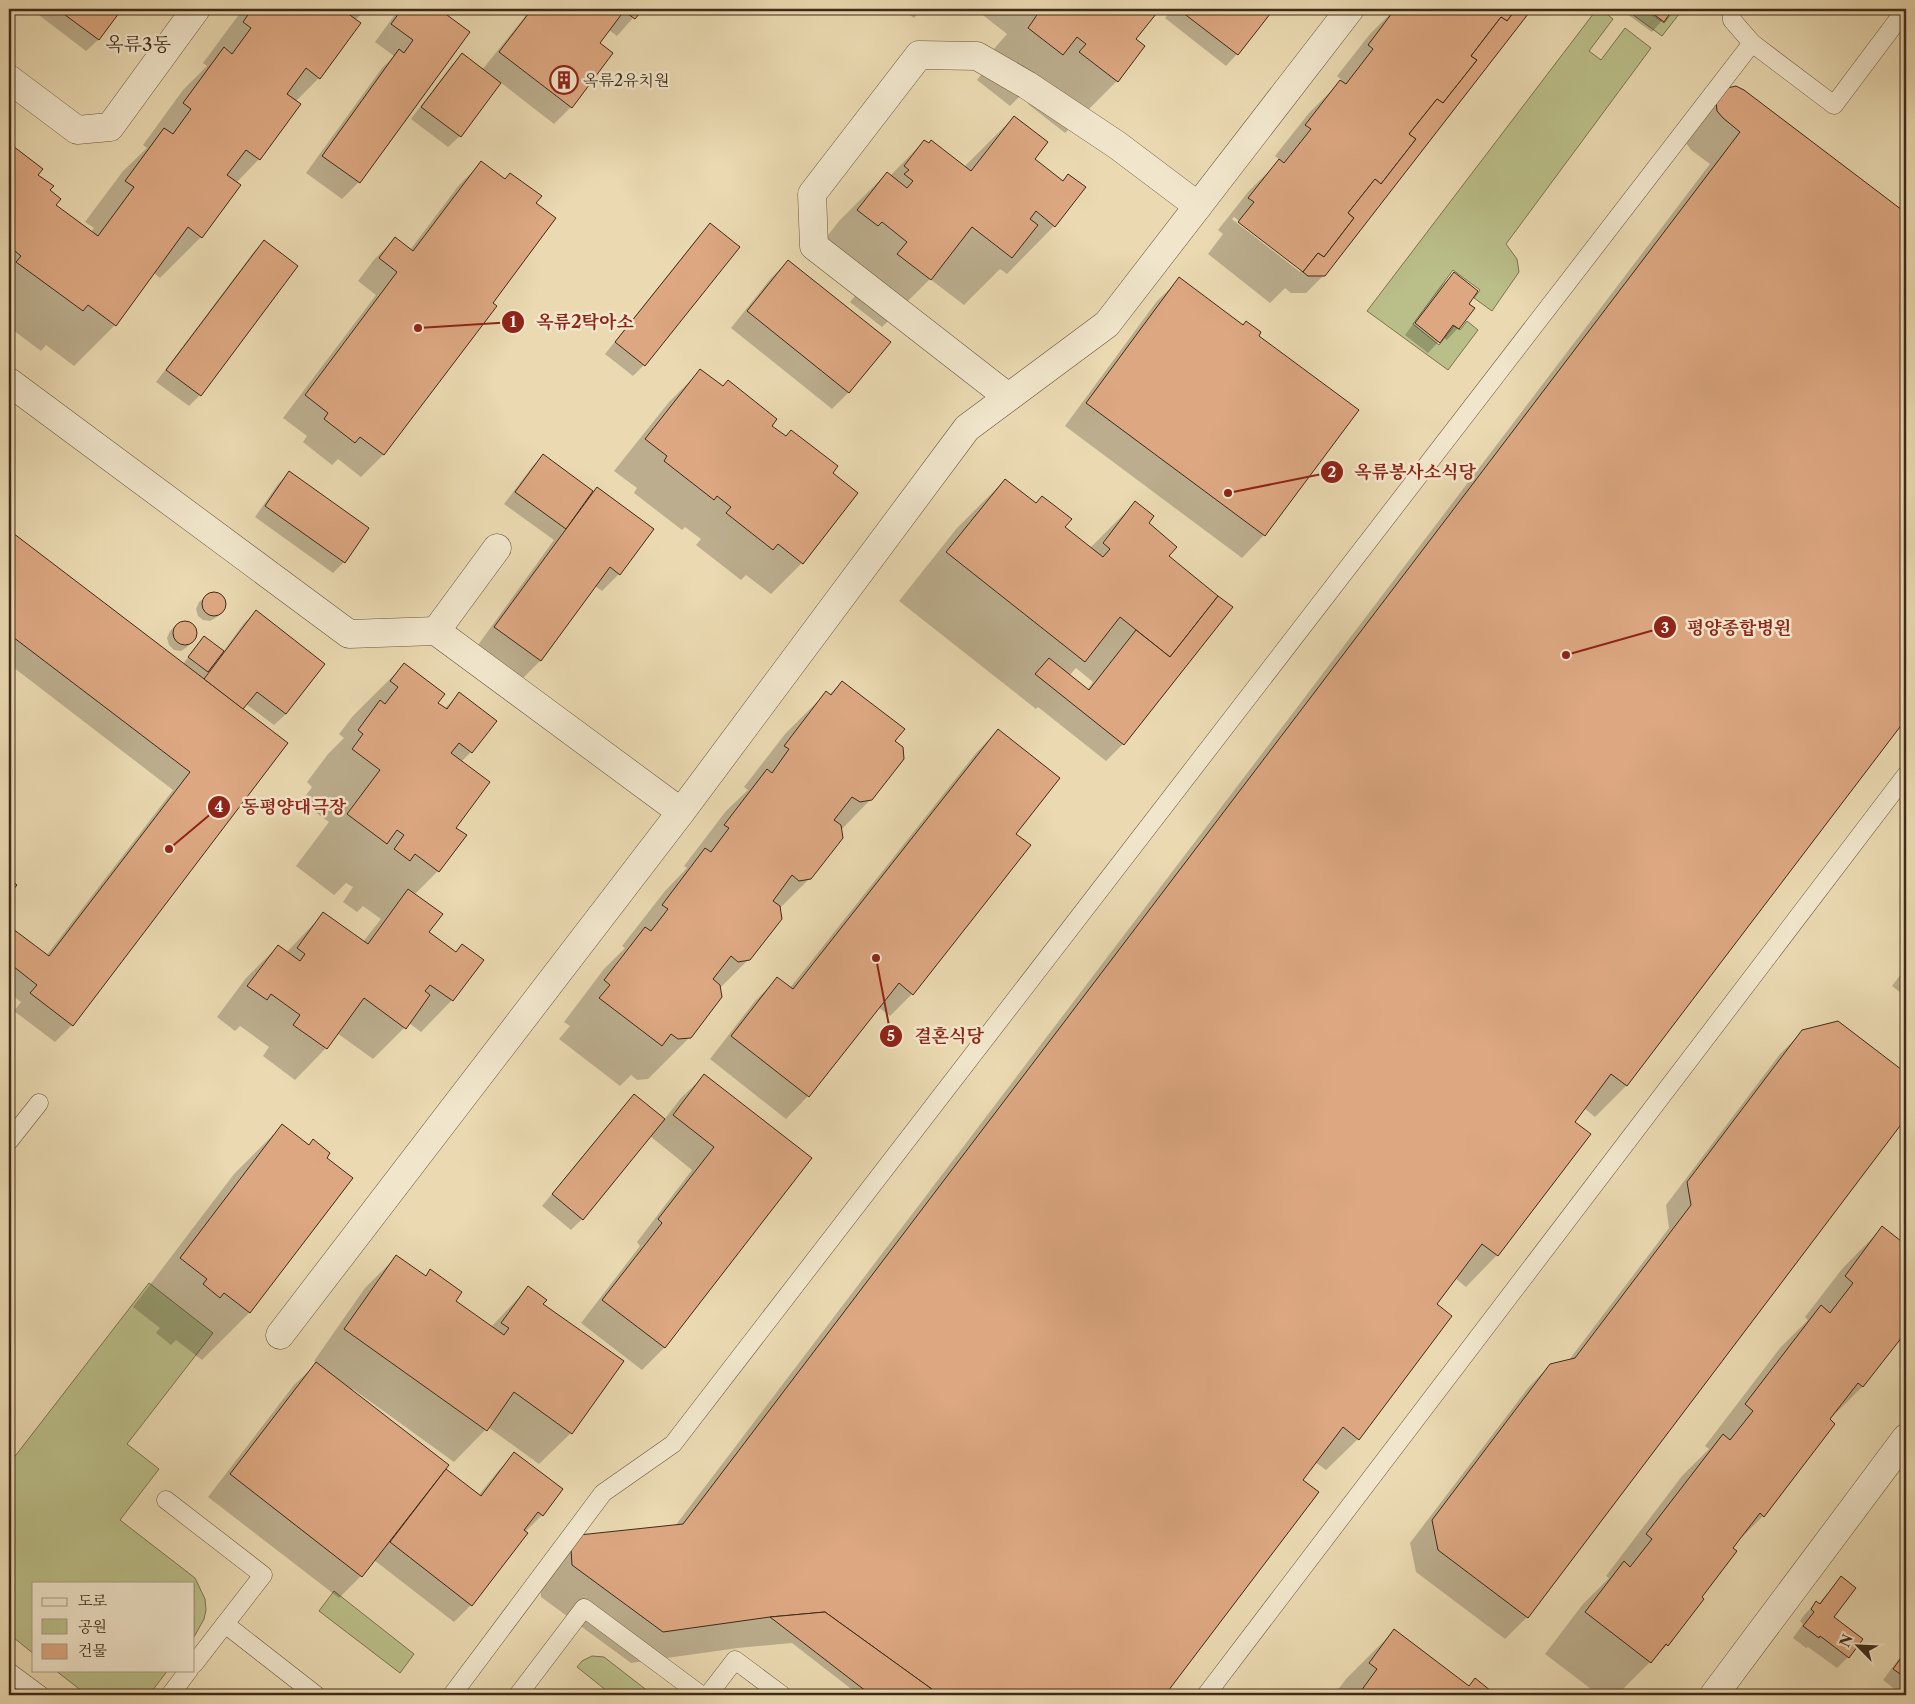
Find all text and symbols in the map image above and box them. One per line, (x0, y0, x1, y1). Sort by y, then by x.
district label: 옥류3동 (105, 33, 171, 56)
building icon: 옥류2유치원 (549, 65, 579, 95)
place label: 옥류2유치원 (583, 70, 669, 90)
callout: 옥류2탁아소 (501, 305, 643, 338)
text: 옥류2탁아소 (536, 311, 634, 333)
text: 1 (510, 312, 517, 331)
callout: 옥류봉사소식당 (1319, 455, 1486, 488)
text: 옥류봉사소식당 (1354, 461, 1476, 483)
text: 2 (1328, 462, 1337, 481)
callout: 평양종합병원 (1652, 611, 1801, 644)
text: 평양종합병원 (1687, 617, 1791, 639)
text: 3 (1661, 618, 1669, 637)
callout: 동평양대극장 (207, 790, 356, 823)
text: 동평양대극장 (242, 796, 347, 818)
text: 4 (215, 797, 224, 816)
callout: 결혼식당 (879, 1019, 994, 1052)
text: 결혼식당 (914, 1025, 984, 1047)
text: 5 (887, 1026, 895, 1045)
legend (32, 1582, 195, 1672)
text: 도로 (78, 1591, 107, 1610)
text: 공원 (78, 1617, 107, 1636)
north arrow (1832, 1622, 1882, 1672)
text: N (1835, 1631, 1857, 1650)
text: 건물 (78, 1641, 107, 1660)

